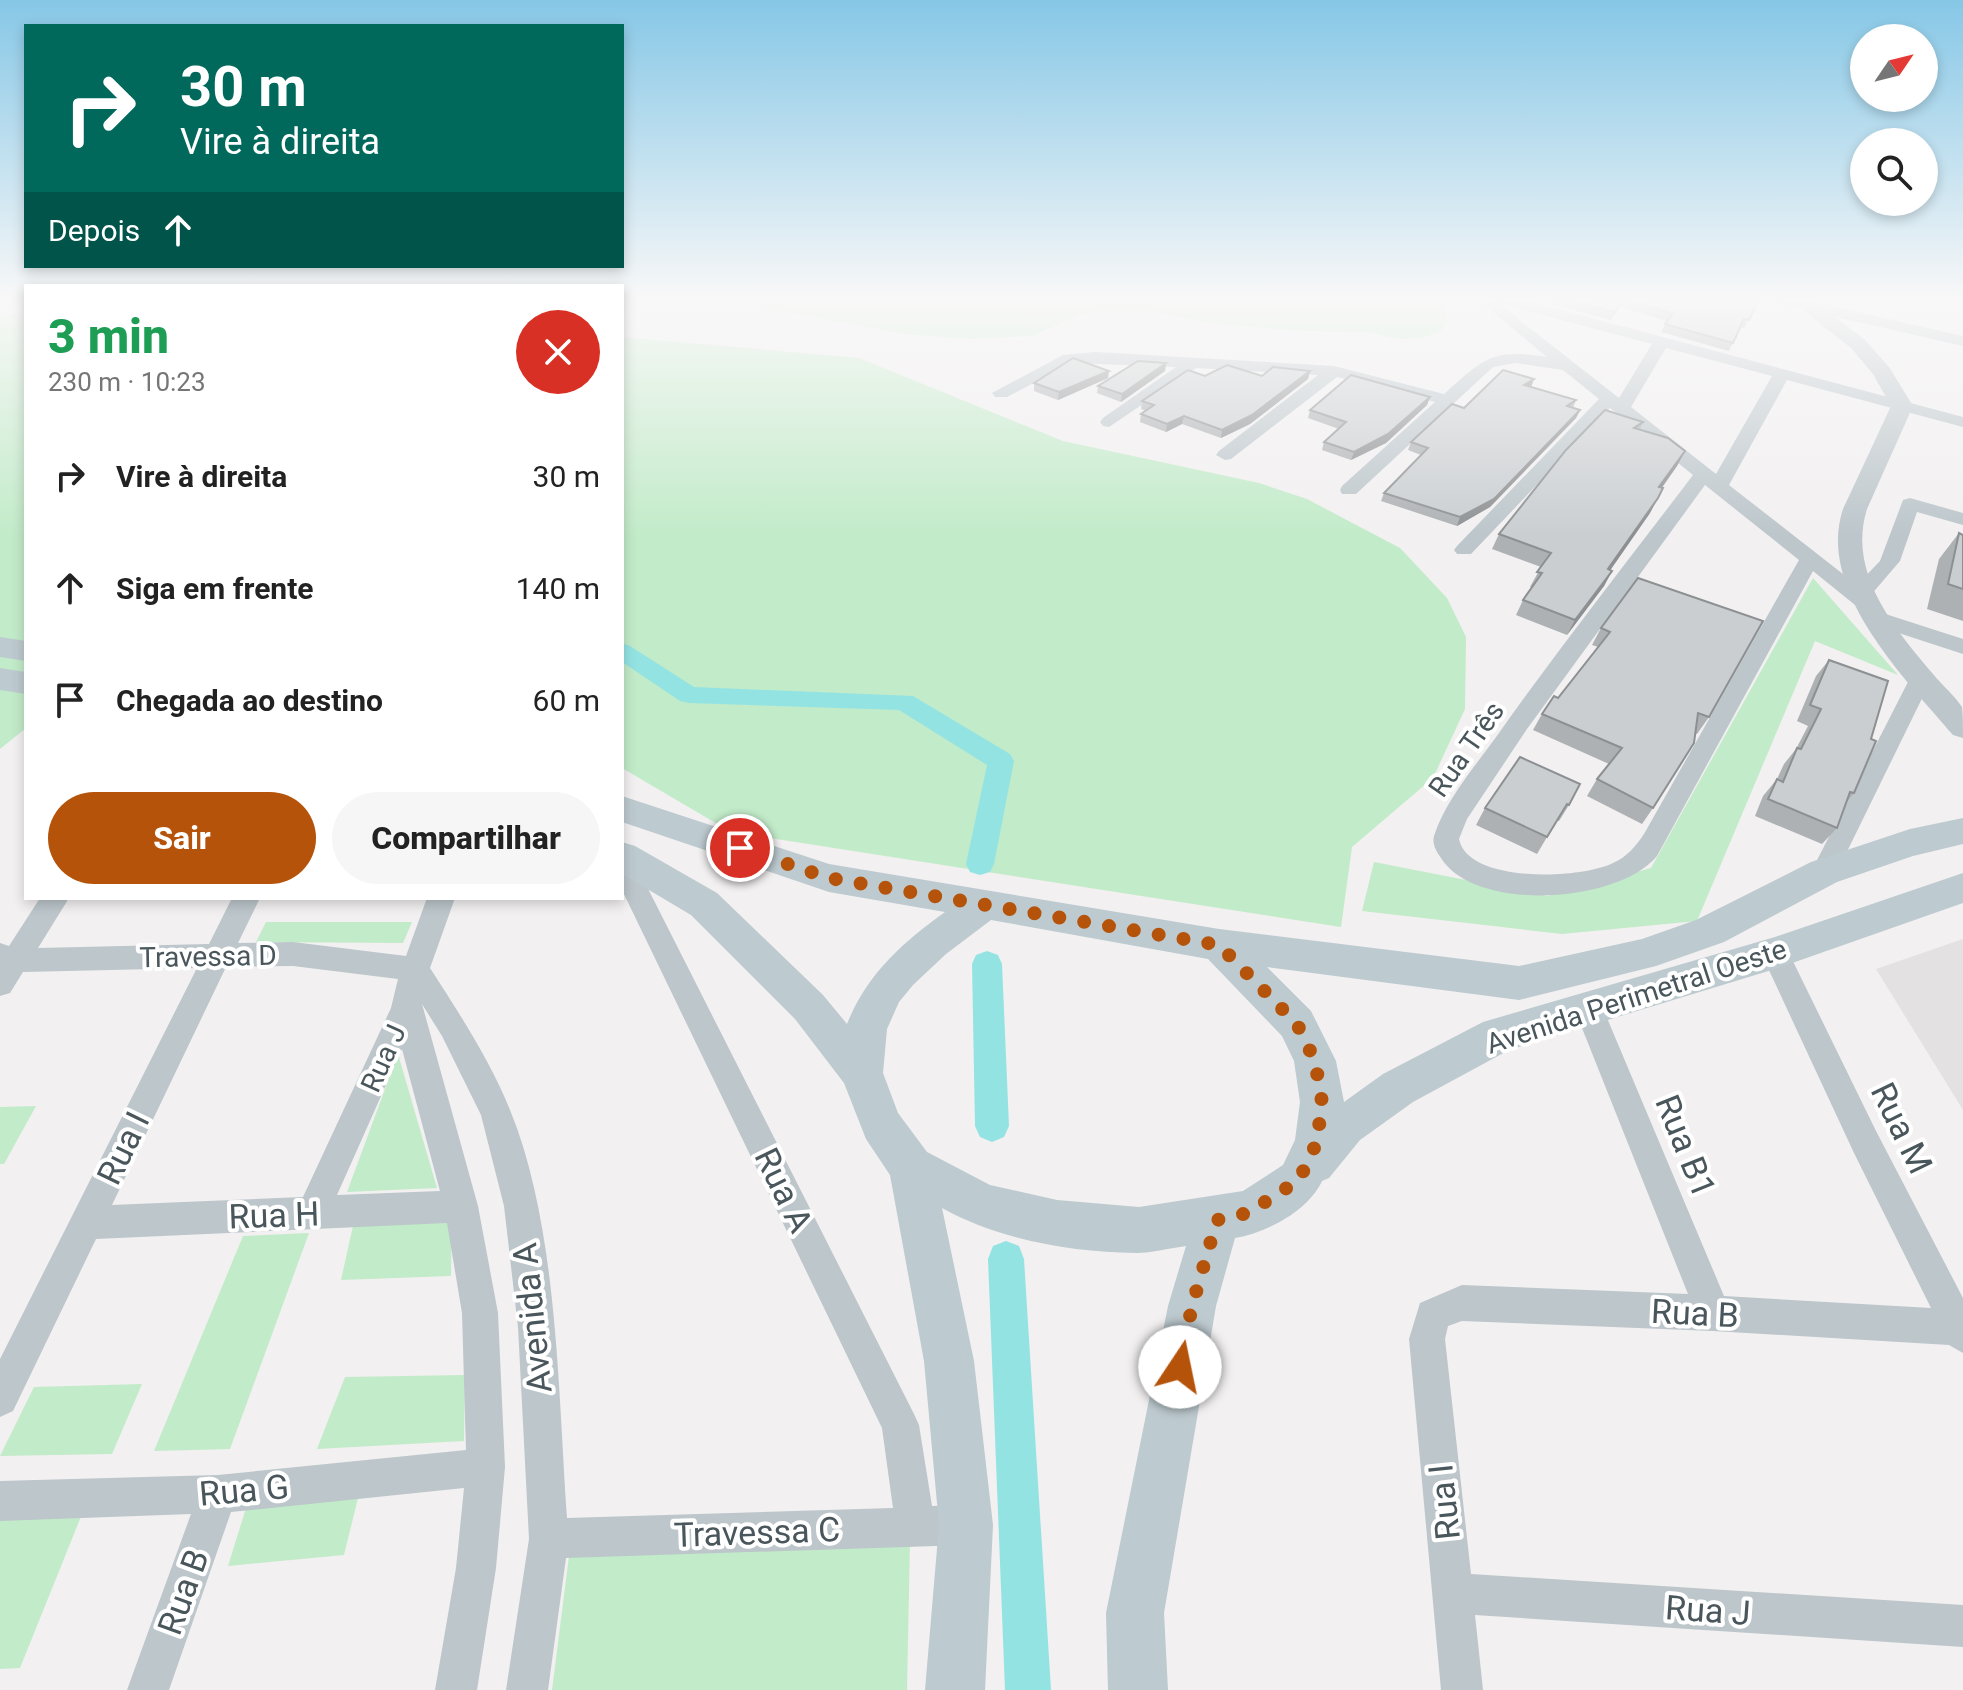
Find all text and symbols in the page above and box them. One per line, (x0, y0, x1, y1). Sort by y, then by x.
north arrow (1850, 24, 1938, 112)
map controls (1850, 24, 1938, 216)
text: 30 m (180, 54, 307, 120)
icon: right (48, 56, 152, 160)
text: Vire à direita (180, 121, 380, 163)
button: search (1850, 128, 1938, 216)
icon: ahead (156, 208, 200, 252)
text: Depois (48, 213, 140, 248)
text: 3 min (48, 308, 169, 365)
button: close (516, 310, 600, 394)
text: 230 m · 10:23 (48, 367, 206, 397)
icon: right (48, 454, 92, 498)
text: Vire à direita (116, 459, 287, 494)
text: 30 m (533, 459, 600, 494)
icon: ahead (48, 566, 92, 610)
text: Siga em frente (116, 571, 314, 606)
text: 140 m (516, 571, 600, 606)
icon: arrive (48, 678, 92, 722)
text: Chegada ao destino (116, 683, 383, 718)
text: 60 m (533, 683, 600, 718)
street label: Rua Três (1422, 695, 1511, 803)
button: Sair (48, 792, 316, 884)
button: Compartilhar (332, 792, 600, 884)
pin (706, 814, 774, 882)
icon: arrive (718, 826, 762, 870)
street label: Avenida Perimetral Oeste (1482, 932, 1790, 1061)
street label: Travessa D (139, 939, 277, 974)
street label: Rua J (354, 1019, 413, 1097)
street label: Rua M (1863, 1076, 1941, 1180)
street label: Rua B1 (1647, 1089, 1725, 1203)
street label: Rua I (88, 1105, 158, 1191)
street label: Rua A (747, 1141, 821, 1239)
street label: Rua H (228, 1193, 320, 1237)
street label: Avenida A (504, 1241, 560, 1395)
street label: Rua B (1650, 1291, 1740, 1335)
position arrow (1138, 1325, 1222, 1409)
street label: Rua I (1420, 1462, 1468, 1542)
street label: Rua G (198, 1466, 290, 1514)
street label: Travessa C (673, 1509, 841, 1555)
street label: Rua B (149, 1544, 217, 1640)
street label: Rua J (1664, 1587, 1752, 1633)

